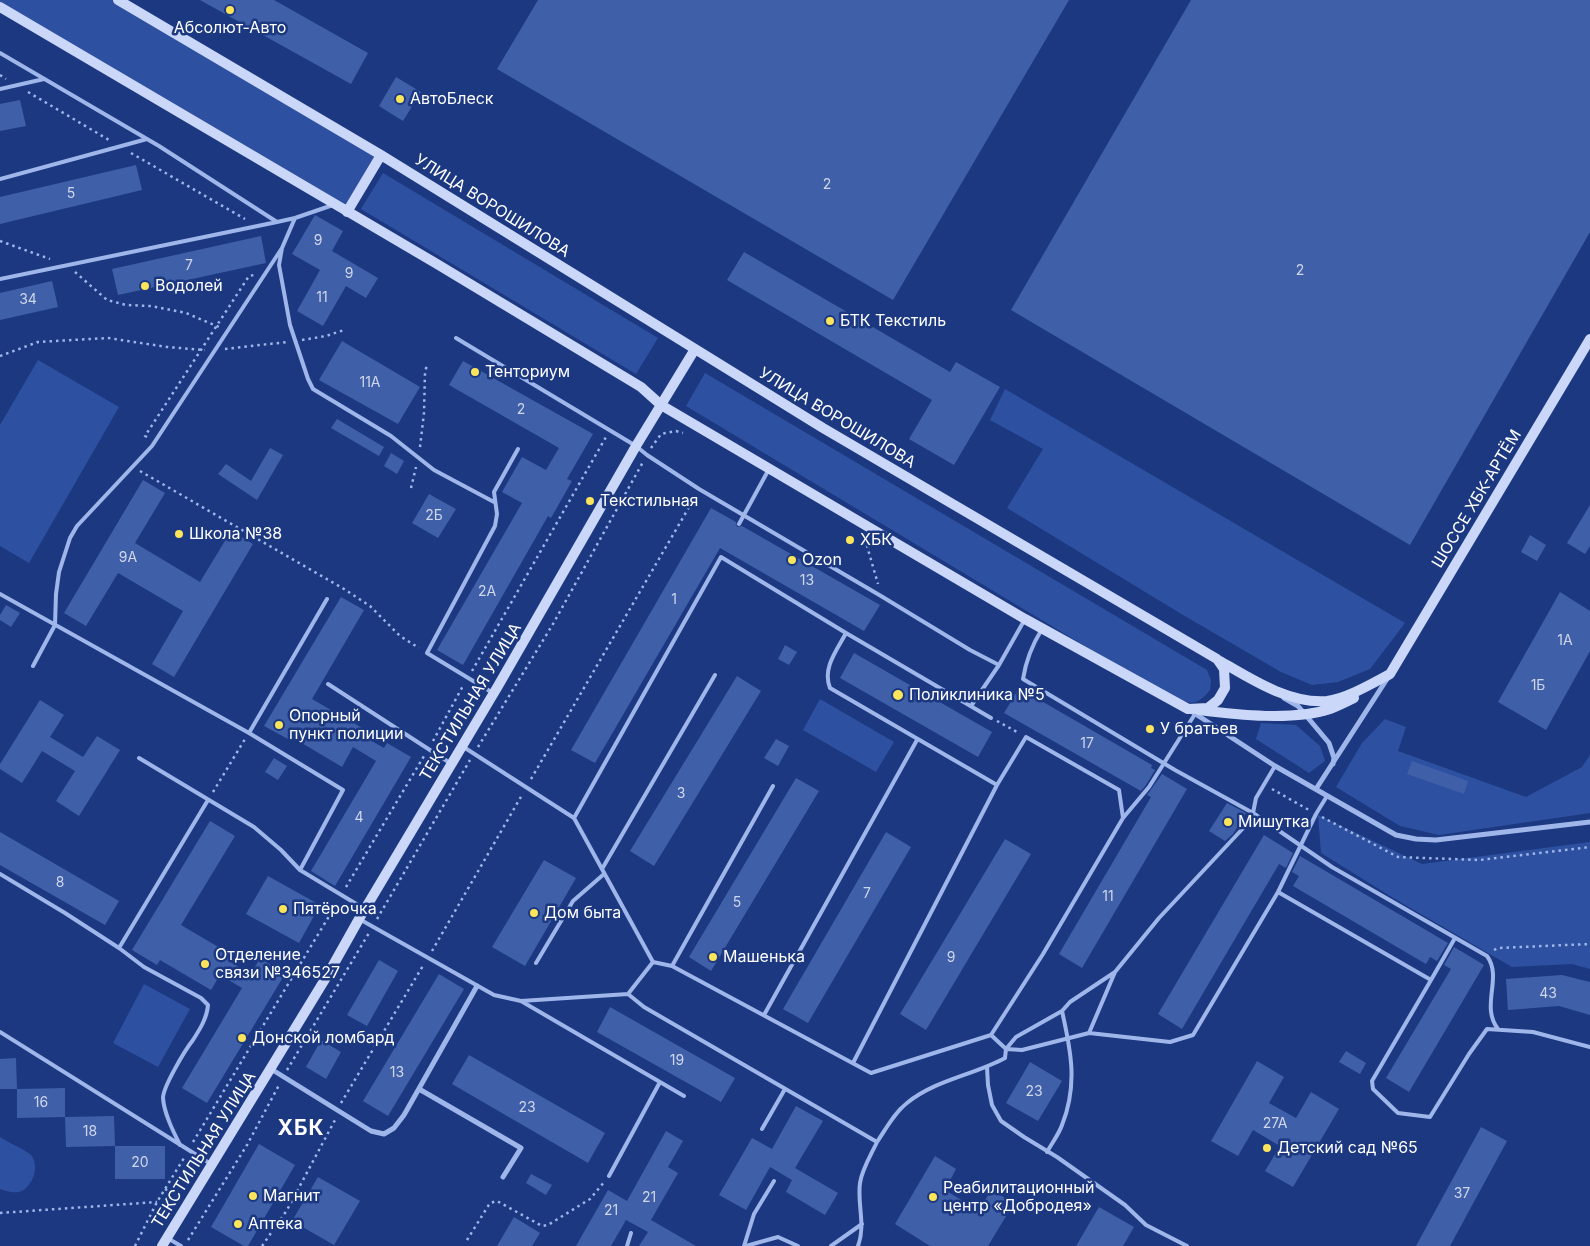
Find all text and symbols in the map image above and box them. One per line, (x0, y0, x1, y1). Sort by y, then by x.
marker: Абсолют-Авто (224, 4, 236, 16)
place label: Абсолют-Авто (174, 18, 286, 38)
place label: АвтоБлеск (410, 89, 494, 109)
marker: АвтоБлеск (394, 93, 406, 105)
street label: УЛИЦА ВОРОШИЛОВА (411, 150, 573, 262)
house number: 2 (823, 177, 831, 193)
house number: 5 (67, 186, 75, 202)
house number: 9 (314, 233, 322, 249)
house number: 7 (185, 258, 193, 274)
house number: 2 (1296, 263, 1304, 279)
house number: 9 (345, 266, 353, 282)
place label: Водолей (155, 276, 223, 296)
marker: Водолей (139, 280, 151, 292)
house number: 11 (316, 290, 328, 306)
house number: 34 (19, 292, 37, 308)
place label: БТК Текстиль (840, 311, 946, 331)
marker: БТК Текстиль (824, 315, 836, 327)
place label: Тенториум (485, 362, 570, 382)
street label: УЛИЦА ВОРОШИЛОВА (755, 364, 919, 472)
marker: Тенториум (469, 366, 481, 378)
house number: 11А (359, 375, 381, 391)
house number: 2 (517, 402, 525, 418)
street label: ШОССЕ ХБК-АРТЁМ (1428, 426, 1526, 572)
place label: Текстильная (600, 491, 698, 511)
marker: Текстильная (584, 495, 596, 507)
house number: 2Б (425, 508, 443, 524)
place label: Школа №38 (189, 524, 282, 544)
marker: Школа №38 (173, 528, 185, 540)
place label: ХБК (860, 530, 892, 550)
marker: ХБК (844, 534, 856, 546)
house number: 9А (119, 550, 137, 566)
place label: Ozon (802, 550, 842, 570)
marker: Ozon (786, 554, 798, 566)
house number: 13 (800, 573, 814, 589)
house number: 2А (478, 584, 496, 600)
house number: 1 (671, 592, 677, 608)
street label: ТЕКСТИЛЬНАЯ УЛИЦА (416, 619, 526, 785)
house number: 1А (1557, 633, 1573, 649)
house number: 1Б (1531, 678, 1545, 694)
place label: Поликлиника №5 (909, 685, 1045, 705)
marker: Поликлиника №5 (891, 688, 905, 702)
place label: Опорный пункт полиции (289, 706, 403, 744)
marker: Опорный пункт полиции (273, 719, 285, 731)
place label: У братьев (1160, 719, 1238, 739)
marker: У братьев (1144, 723, 1156, 735)
house number: 17 (1080, 736, 1094, 752)
house number: 3 (677, 786, 685, 802)
house number: 4 (354, 810, 364, 826)
place label: Мишутка (1238, 812, 1309, 832)
marker: Мишутка (1222, 816, 1234, 828)
house number: 8 (56, 875, 64, 891)
house number: 7 (863, 886, 871, 902)
house number: 11 (1102, 889, 1114, 905)
house number: 5 (733, 895, 741, 911)
place label: Пятёрочка (293, 899, 377, 919)
marker: Пятёрочка (277, 903, 289, 915)
place label: Дом быта (544, 903, 621, 923)
marker: Дом быта (528, 907, 540, 919)
place label: Отделение связи №346527 (215, 945, 340, 983)
place label: Машенька (723, 947, 805, 967)
house number: 9 (947, 950, 955, 966)
marker: Машенька (707, 951, 719, 963)
marker: Отделение связи №346527 (199, 958, 211, 970)
house number: 43 (1539, 986, 1557, 1002)
place label: Донской ломбард (252, 1028, 395, 1048)
marker: Донской ломбард (236, 1032, 248, 1044)
house number: 19 (670, 1053, 684, 1069)
house number: 13 (390, 1065, 404, 1081)
street label: ТЕКСТИЛЬНАЯ УЛИЦА (148, 1068, 260, 1232)
house number: 23 (1025, 1084, 1043, 1100)
house number: 16 (34, 1095, 48, 1111)
house number: 23 (518, 1100, 536, 1116)
district label: ХБК (277, 1116, 325, 1142)
house number: 27А (1263, 1116, 1287, 1132)
house number: 18 (83, 1124, 97, 1140)
place label: Детский сад №65 (1277, 1138, 1418, 1158)
marker: Детский сад №65 (1261, 1142, 1273, 1154)
house number: 20 (131, 1155, 149, 1171)
place label: Реабилитационный центр «Добродея» (943, 1178, 1094, 1216)
place label: Магнит (263, 1186, 320, 1206)
house number: 37 (1454, 1186, 1470, 1202)
marker: Магнит (247, 1190, 259, 1202)
house number: 21 (642, 1190, 656, 1206)
marker: Реабилитационный центр «Добродея» (927, 1191, 939, 1203)
house number: 21 (604, 1203, 618, 1219)
place label: Аптека (248, 1214, 303, 1234)
marker: Аптека (232, 1218, 244, 1230)

